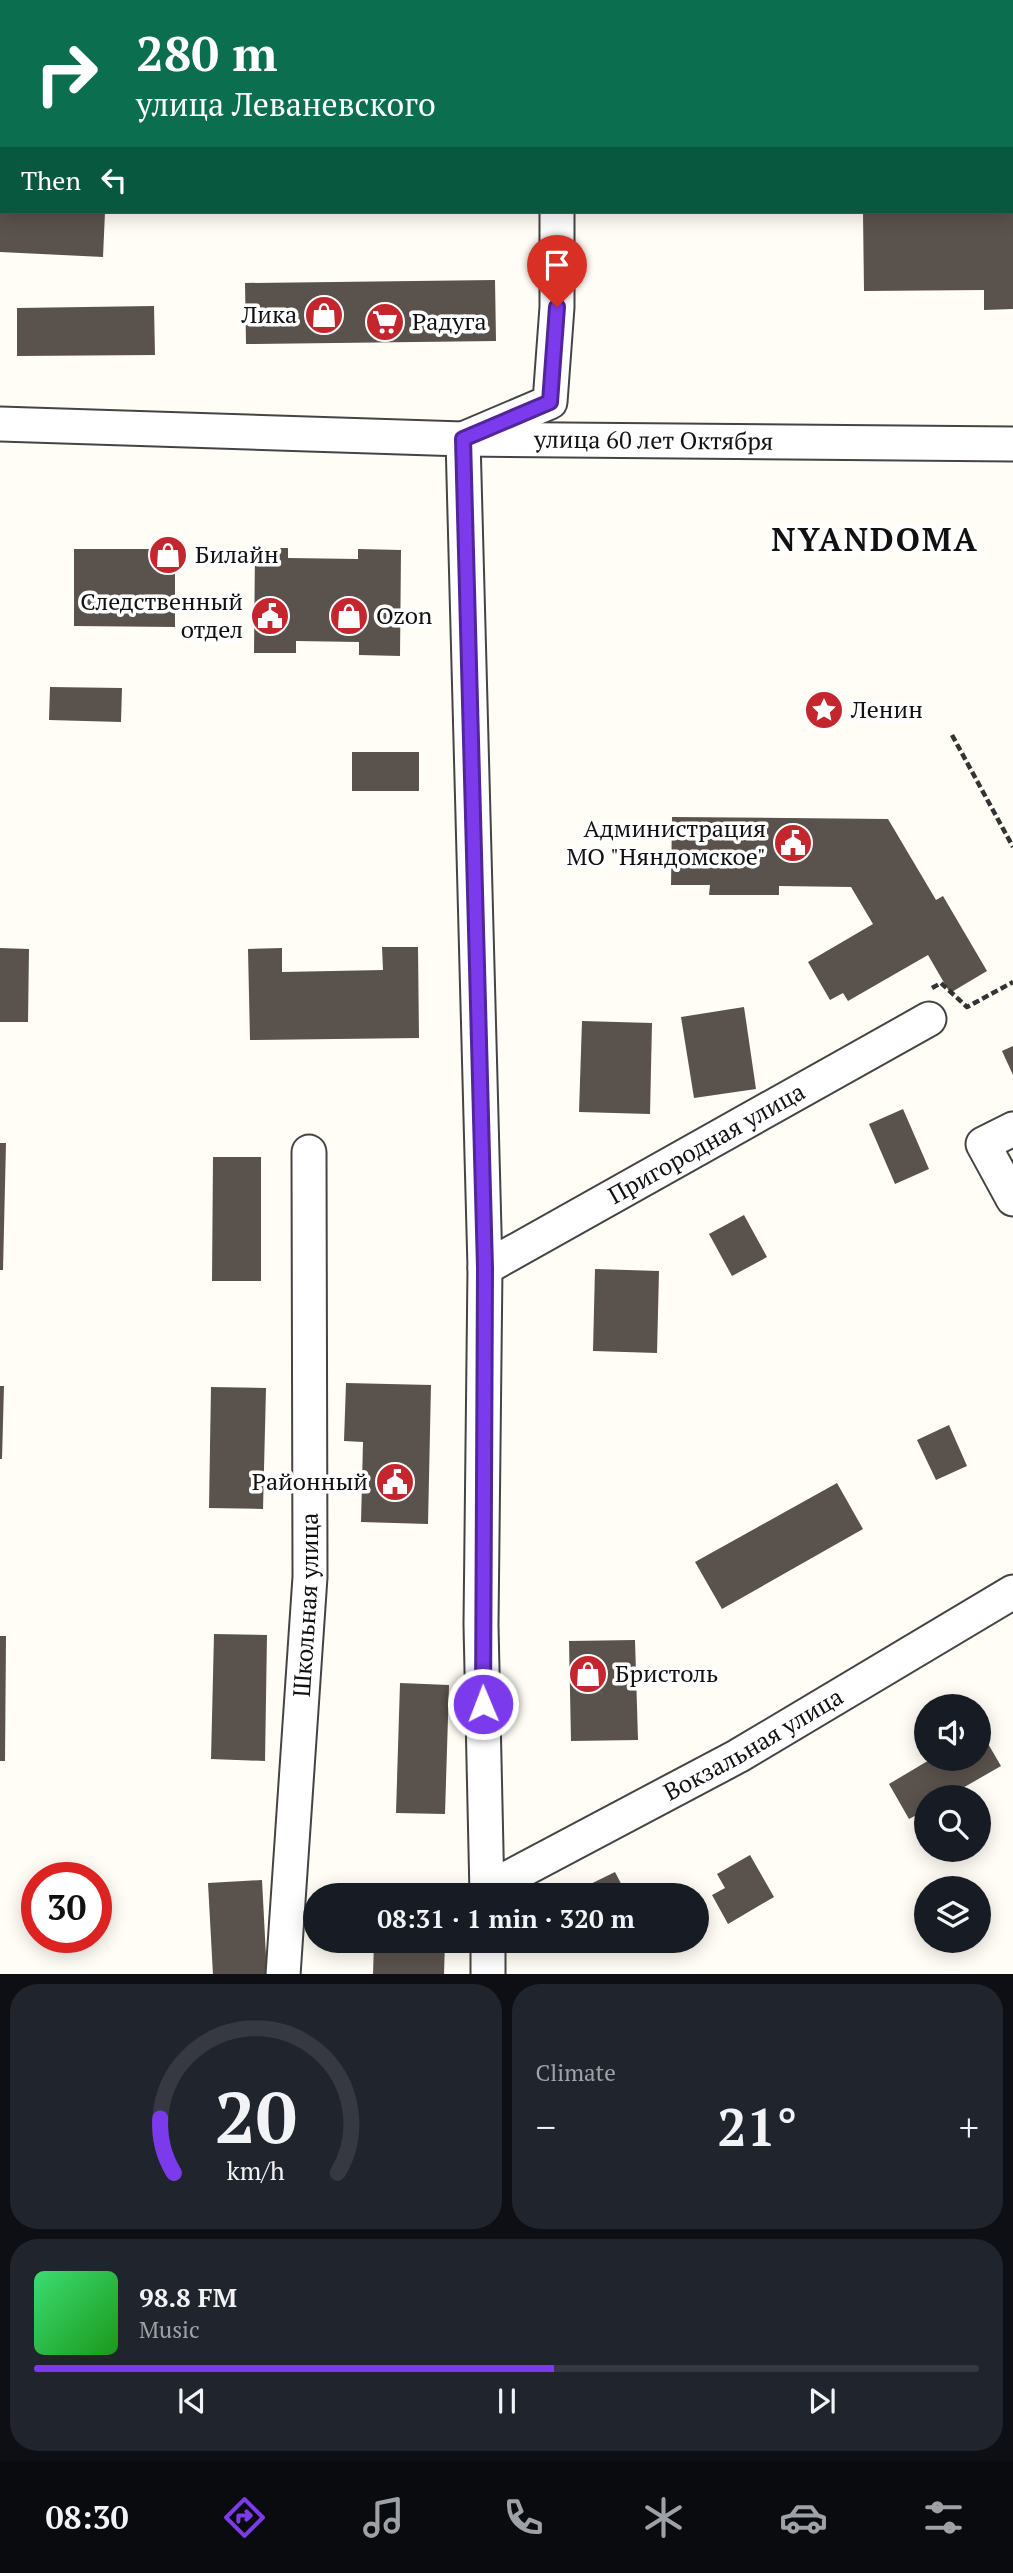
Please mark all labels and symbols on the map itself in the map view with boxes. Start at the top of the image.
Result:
pin [527,235,587,307]
shop icon: Лика [303,294,345,336]
place label: Лика [240,298,297,330]
supermarket icon: Радуга [364,301,406,343]
place label: Радуга [412,305,487,337]
street label: улица 60 лет Октября [533,423,774,457]
district label: NYANDOMA [771,518,979,560]
shop icon: Билайн [147,534,189,576]
place label: Билайн [195,538,279,570]
place label: Следственный отдел [80,585,243,645]
public building icon: Следственный отдел [249,595,291,637]
shop icon: Ozon [328,595,370,637]
place label: Ozon [376,599,432,631]
place icon: Ленин [803,689,845,731]
place label: Ленин [850,693,923,725]
place label: Администрация МО "Няндомское" [567,812,766,872]
public building icon: Администрация МО "Няндомское" [772,822,814,864]
street label: Пригородная улица [602,1075,810,1211]
public building icon: Районный [374,1461,416,1503]
place label: Районный [252,1465,368,1497]
street label: Школьная улица [285,1513,325,1698]
shop icon: Бристоль [567,1653,609,1695]
place label: Бристоль [615,1657,718,1689]
position arrow [446,1667,520,1741]
street label: Вокзальная улица [658,1680,848,1808]
speed limit sign: 30 [21,1862,112,1953]

